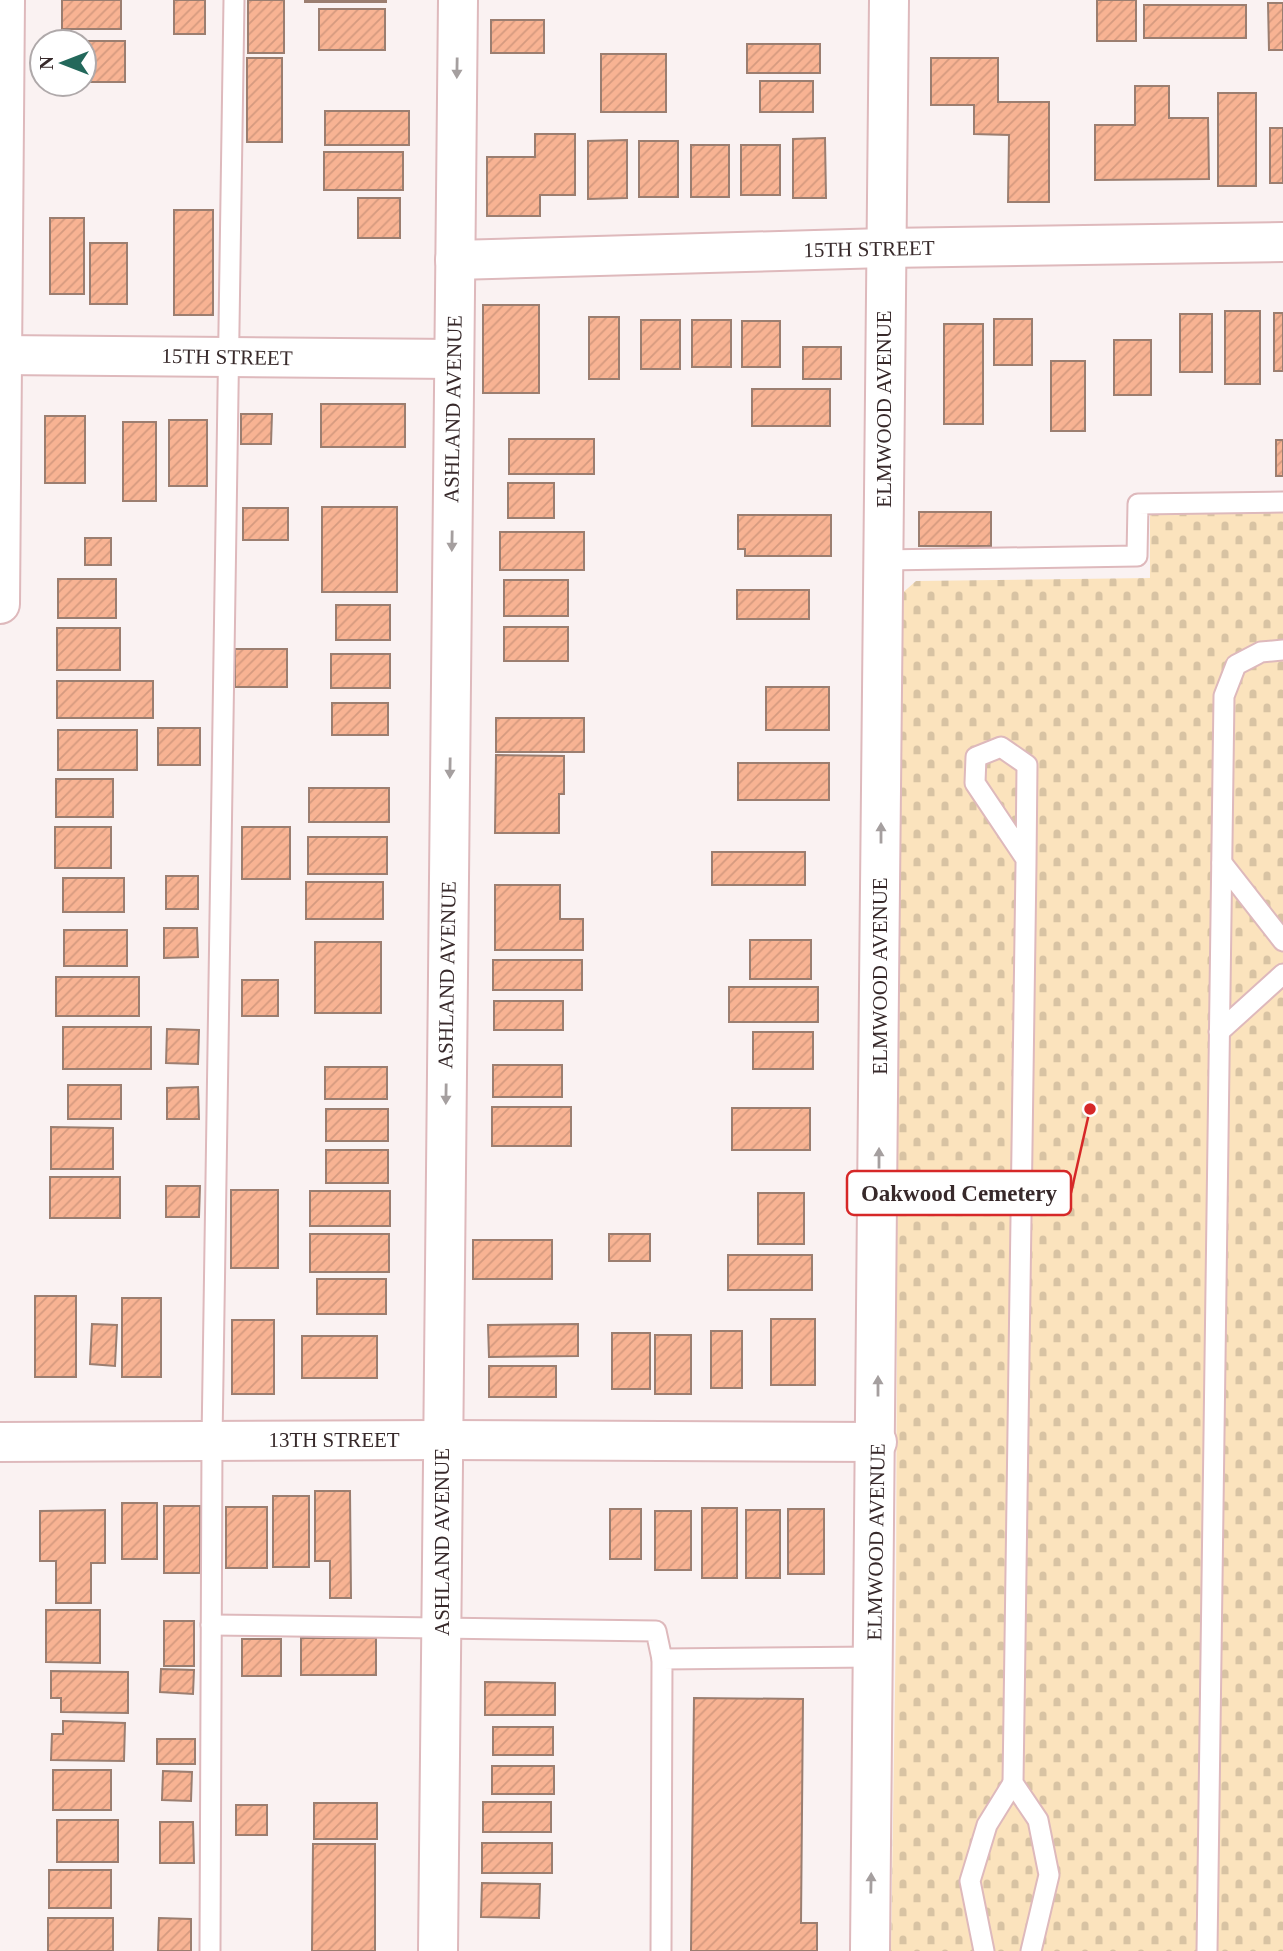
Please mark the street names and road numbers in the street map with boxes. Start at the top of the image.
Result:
street label: 15TH STREET [803,236,935,262]
street label: ELMWOOD AVENUE [872,310,896,508]
street label: ASHLAND AVENUE [439,315,467,503]
street label: 15TH STREET [161,344,293,370]
street label: ELMWOOD AVENUE [868,877,892,1075]
street label: ASHLAND AVENUE [433,881,461,1069]
street label: 13TH STREET [268,1428,400,1452]
street label: ELMWOOD AVENUE [862,1443,890,1641]
street label: ASHLAND AVENUE [430,1448,454,1636]

